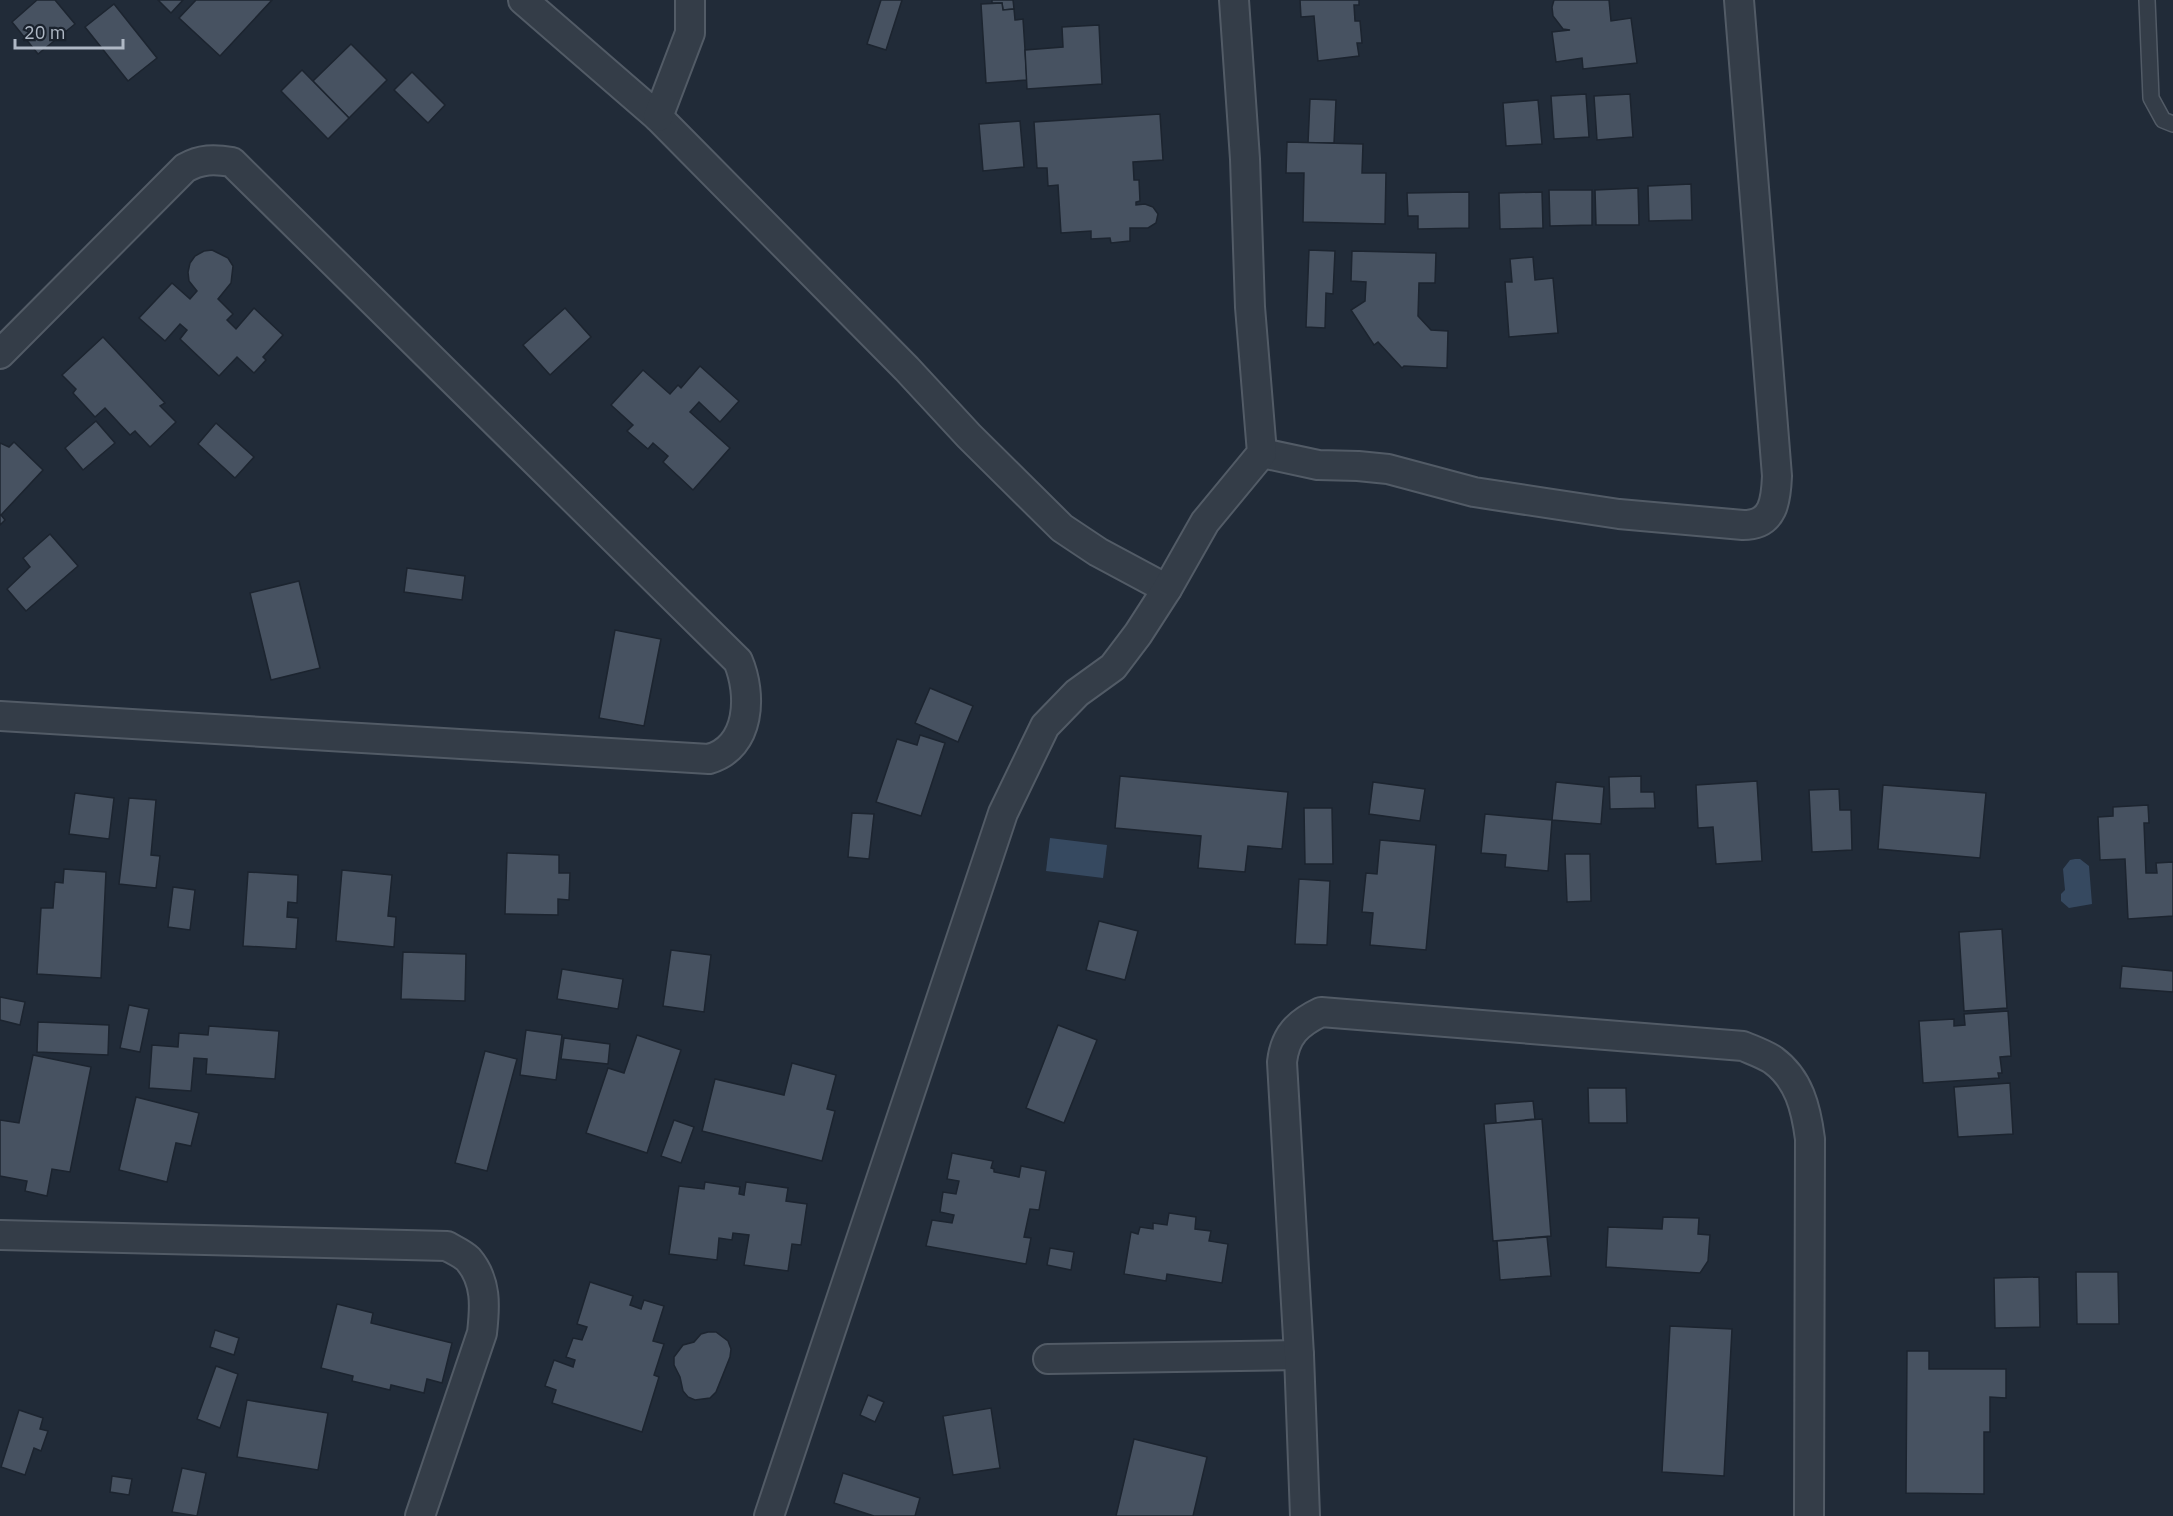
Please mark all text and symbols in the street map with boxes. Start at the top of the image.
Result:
scale bar [15,12,123,50]
text: 20 m [24,21,66,44]

